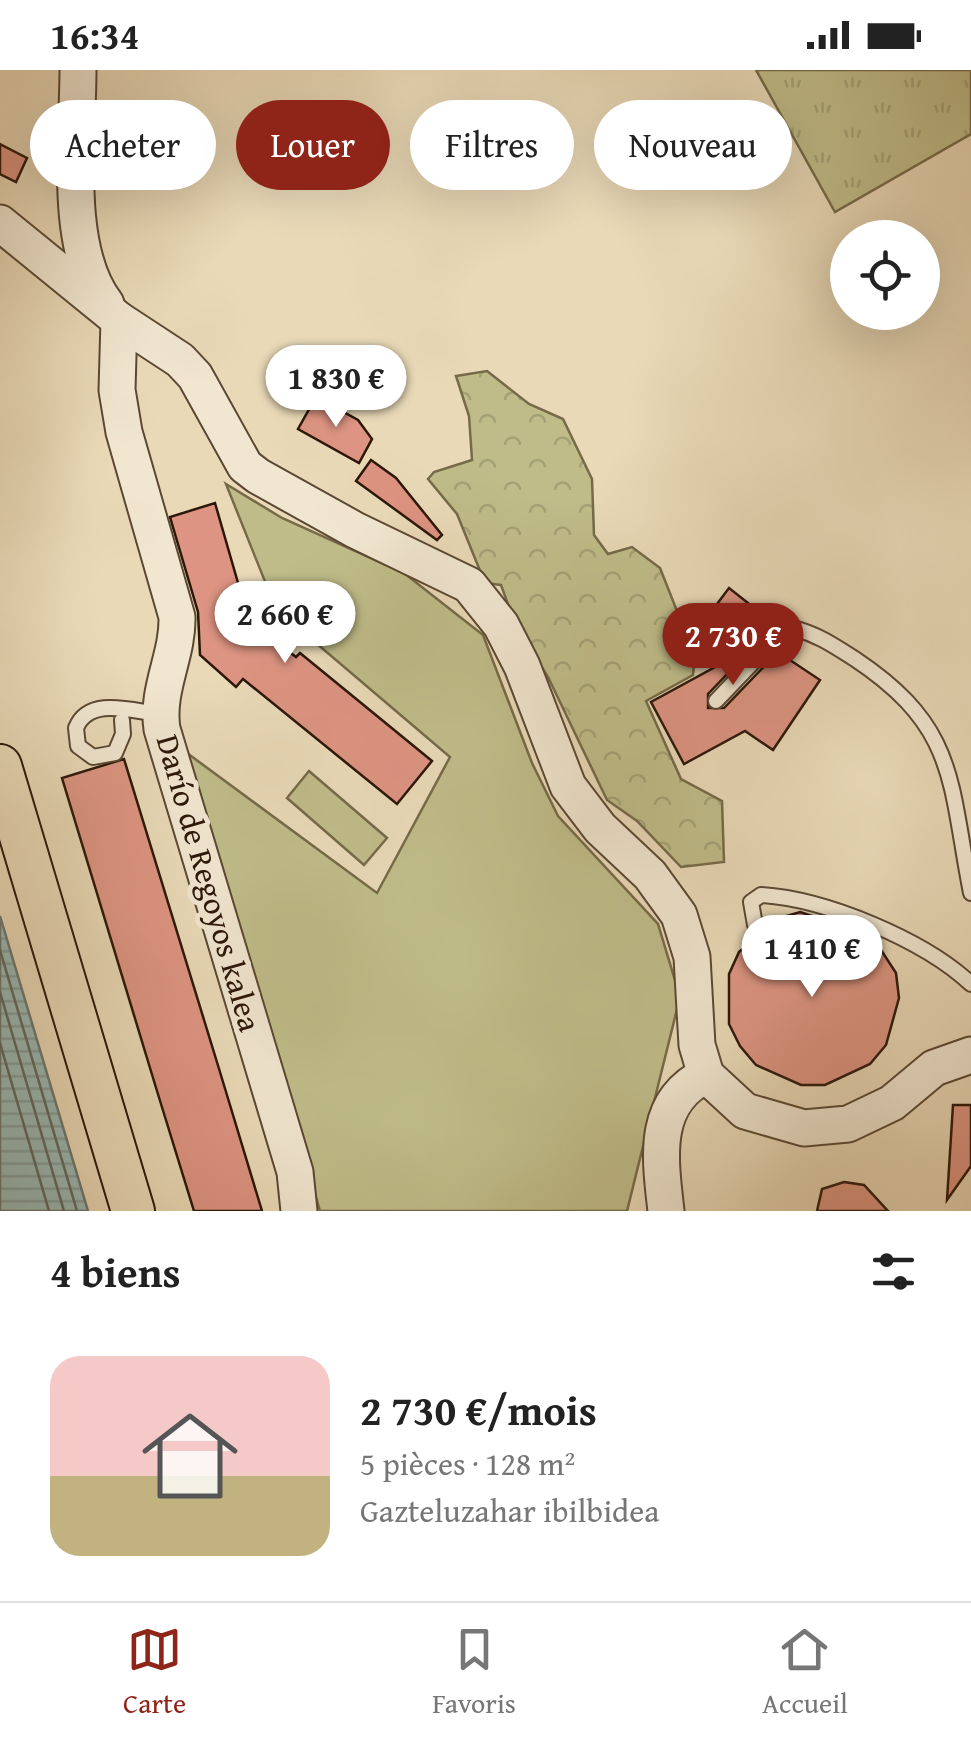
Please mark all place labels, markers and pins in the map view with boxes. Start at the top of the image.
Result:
pin: 1 830 € [244,345,428,430]
pin: 2 660 € [193,581,377,666]
pin: 2 730 € [641,603,825,688]
pin: 1 410 € [720,915,904,1000]

